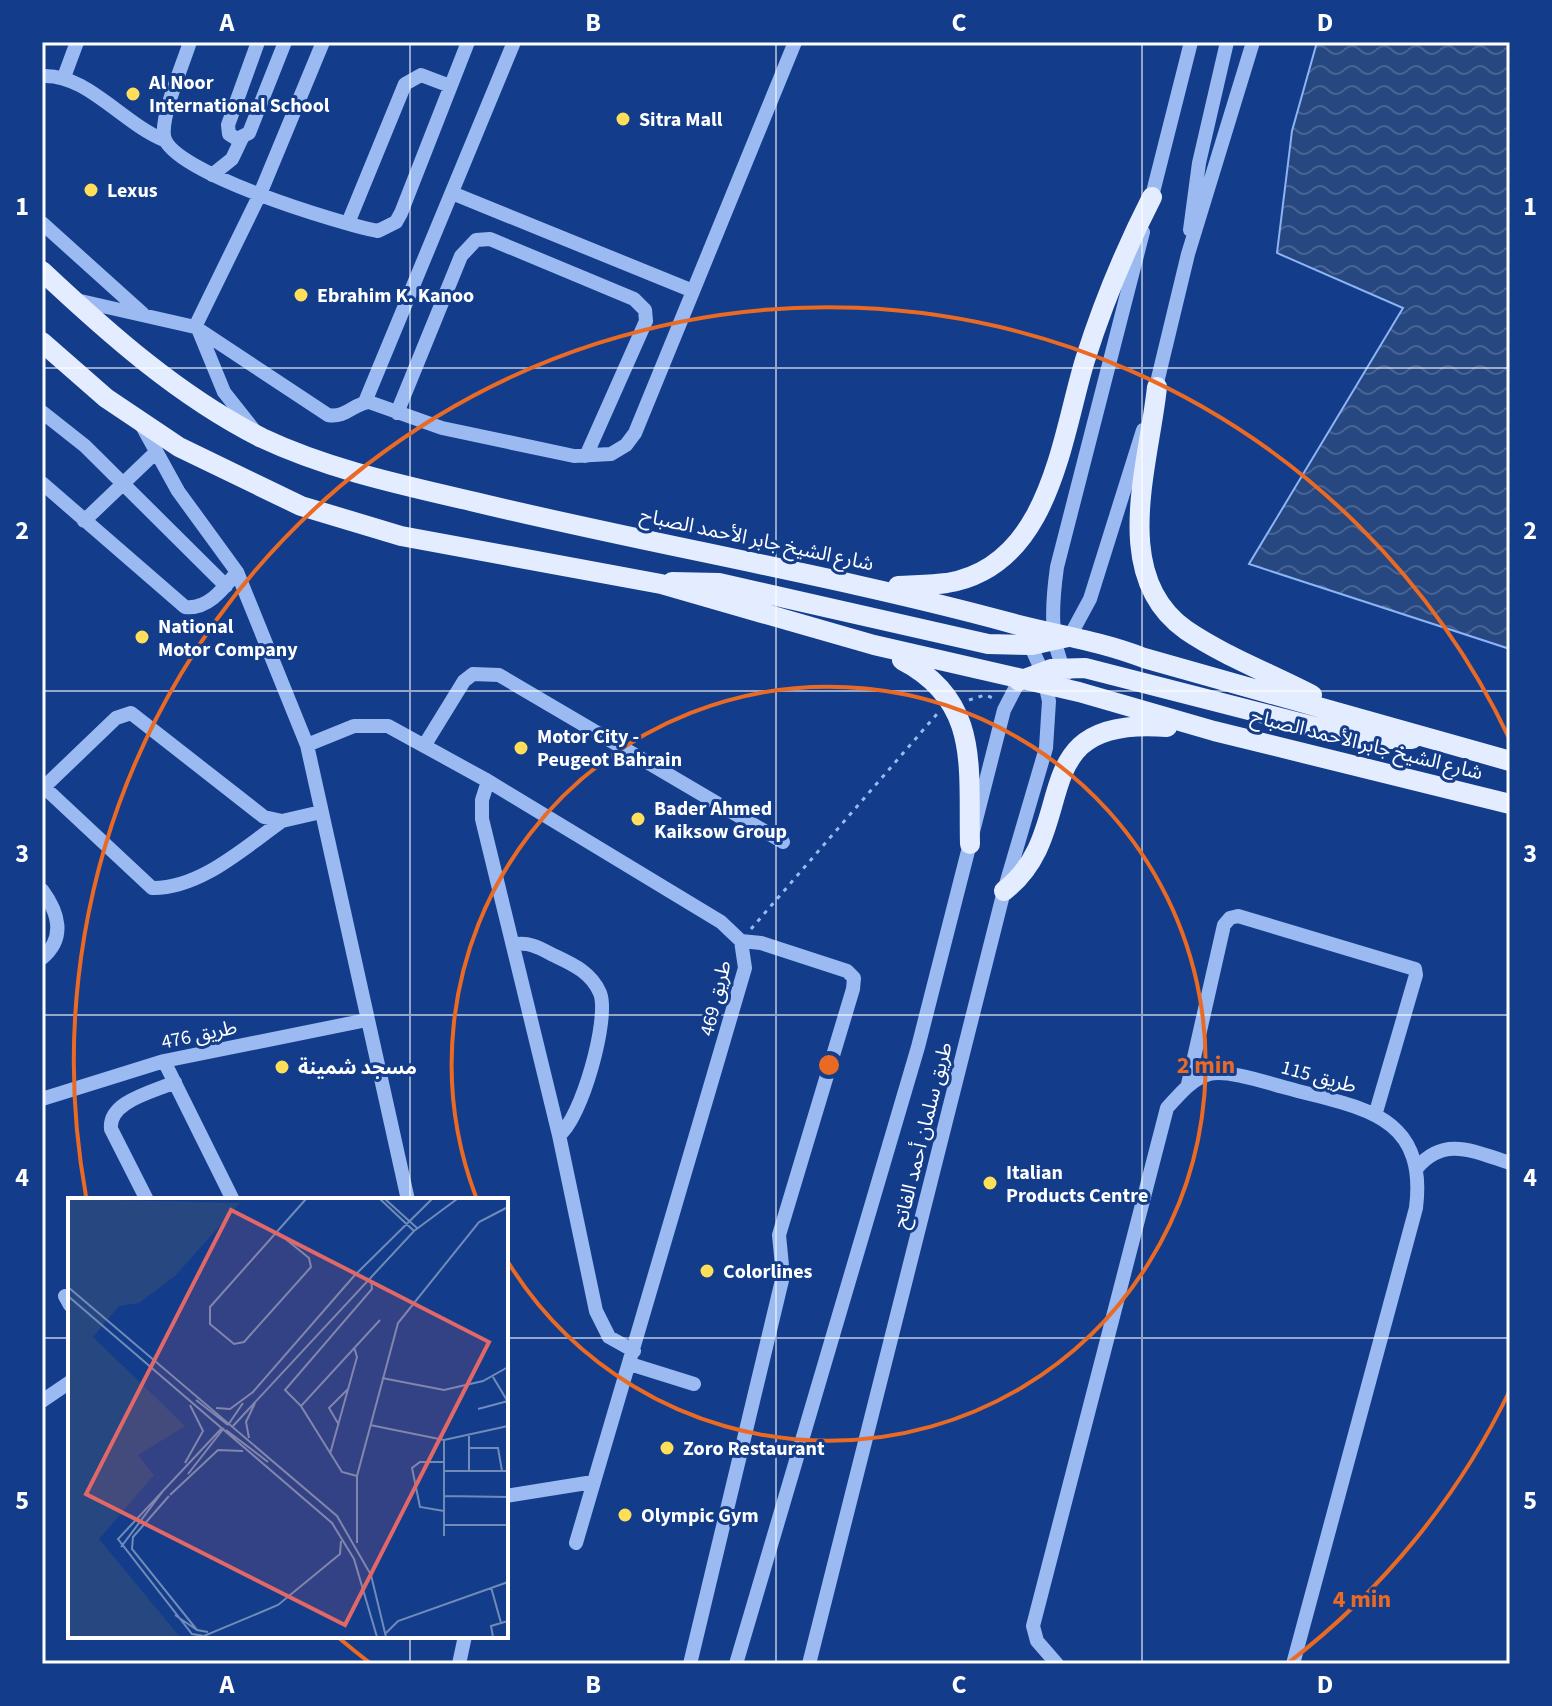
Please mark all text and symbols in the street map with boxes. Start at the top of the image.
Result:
text: A [219,4,236,41]
text: B [585,4,601,41]
text: C [951,4,967,41]
text: D [1317,4,1333,41]
place label: Al Noor International School [148,69,330,120]
marker: Al Noor International School [124,85,142,103]
place label: Sitra Mall [639,106,723,134]
marker: Sitra Mall [614,110,632,128]
place label: Lexus [107,177,158,205]
marker: Lexus [82,181,100,199]
text: 1 [15,188,29,225]
text: 1 [1523,188,1537,225]
place label: Ebrahim K. Kanoo [317,282,474,310]
marker: Ebrahim K. Kanoo [292,286,310,304]
street label: شارع الشيخ جابر الأحمد الصباح [637,502,876,578]
text: 2 [15,512,29,549]
text: 2 [1523,512,1537,549]
place label: National Motor Company [158,613,298,664]
marker: National Motor Company [133,628,151,646]
street label: شارع الشيخ جابر الأحمد الصباح [1248,703,1486,787]
place label: Motor City - Peugeot Bahrain [537,723,682,774]
marker: Motor City - Peugeot Bahrain [512,739,530,757]
place label: Bader Ahmed Kaiksow Group [654,795,787,846]
marker: Bader Ahmed Kaiksow Group [629,810,647,828]
text: 3 [15,835,29,872]
text: 3 [1523,835,1537,872]
street label: طريق 469 [693,958,739,1039]
street label: طريق 476 [159,1013,240,1057]
street label: طريق سلمان أحمد الفاتح [886,1039,960,1231]
text: 2 min [1177,1048,1235,1083]
centre of rings [815,1051,843,1079]
place label: مسجد شمينة [298,1054,417,1082]
street label: طريق 115 [1278,1054,1359,1100]
marker: مسجد شمينة [273,1058,291,1076]
text: 4 [15,1159,29,1196]
place label: Italian Products Centre [1006,1159,1148,1210]
text: 4 [1523,1159,1537,1196]
marker: Italian Products Centre [981,1174,999,1192]
inset map [68,1198,508,1638]
place label: Colorlines [723,1258,813,1286]
marker: Colorlines [698,1262,716,1280]
place label: Zoro Restaurant [683,1435,825,1463]
marker: Zoro Restaurant [658,1439,676,1457]
text: 5 [15,1482,29,1519]
text: 5 [1523,1482,1537,1519]
place label: Olympic Gym [641,1502,759,1530]
marker: Olympic Gym [616,1506,634,1524]
text: 4 min [1333,1582,1391,1617]
text: A [219,1666,236,1703]
text: B [585,1666,601,1703]
text: C [951,1666,967,1703]
text: D [1317,1666,1333,1703]

